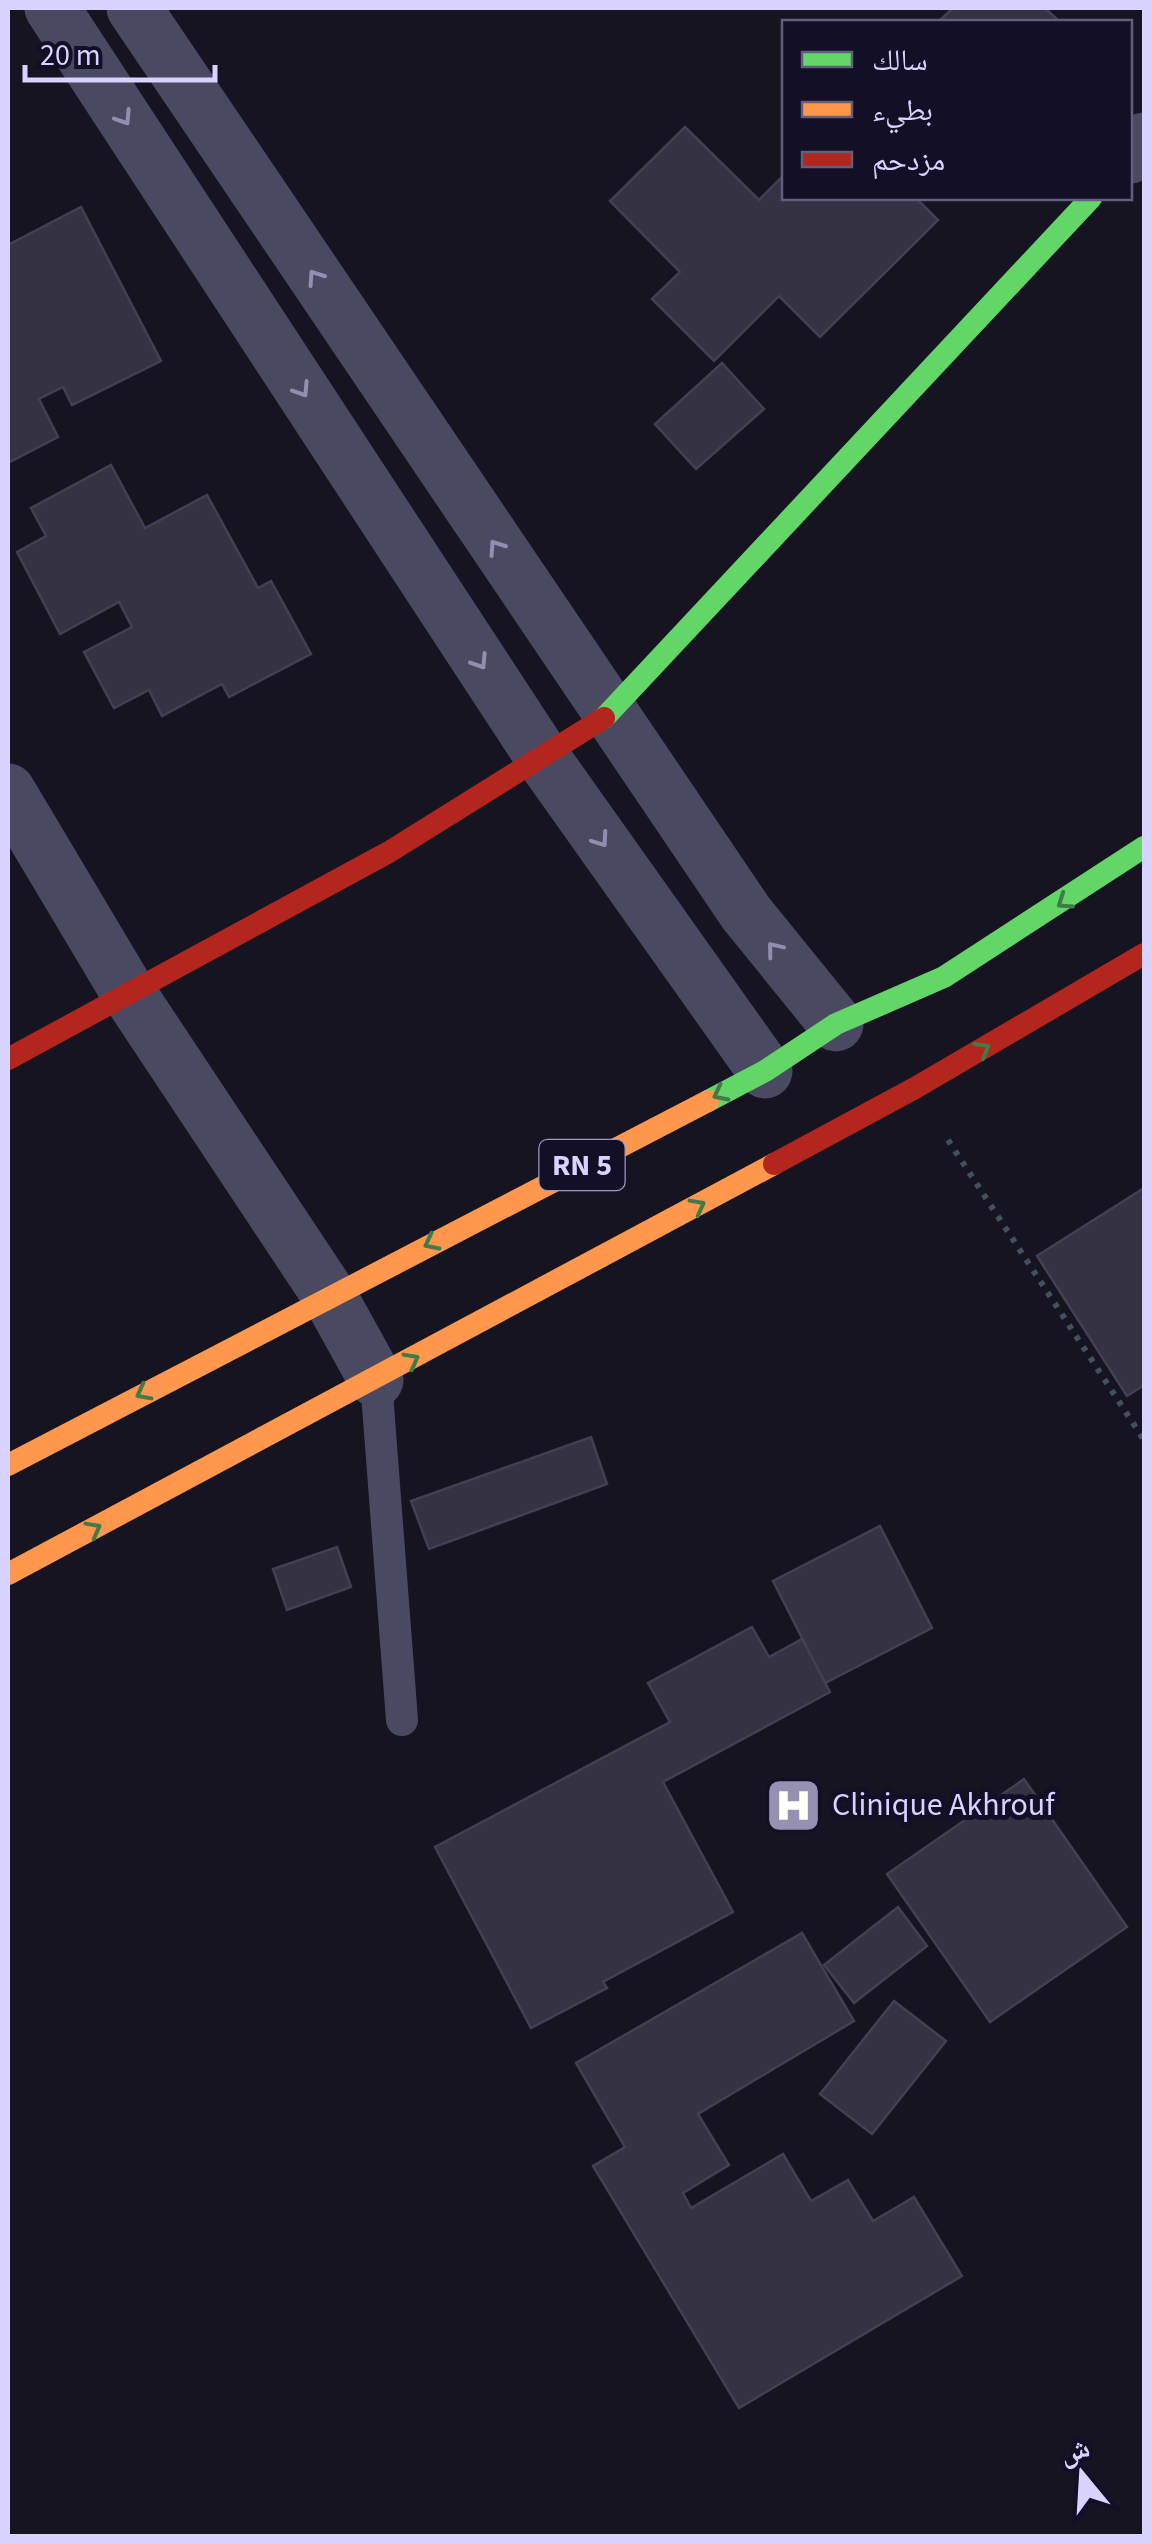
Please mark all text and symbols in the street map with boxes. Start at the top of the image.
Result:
scale bar [25,20,215,82]
legend [782,20,1132,200]
text: 20 m [40,34,101,77]
text: سالك [872,39,928,82]
text: بطيء [872,89,933,134]
one-way arrow [112,108,131,126]
text: مزدحم [872,139,945,182]
one-way arrow [309,269,327,288]
one-way arrow [290,380,309,398]
one-way arrow [490,539,508,558]
one-way arrow [468,651,487,669]
one-way arrow [589,829,608,848]
one-way arrow [1057,890,1076,908]
one-way arrow [768,942,786,960]
one-way arrow [972,1042,990,1062]
one-way arrow [712,1082,730,1101]
road number: RN 5 [540,1140,624,1190]
one-way arrow [687,1198,705,1218]
one-way arrow [423,1231,441,1250]
one-way arrow [401,1353,419,1373]
one-way arrow [135,1381,153,1401]
one-way arrow [83,1521,101,1541]
hospital icon: Clinique Akhrouf [763,1775,823,1835]
place label: Clinique Akhrouf [832,1782,1056,1828]
north arrow [1032,2424,1132,2524]
text: ش [1054,2428,1095,2475]

